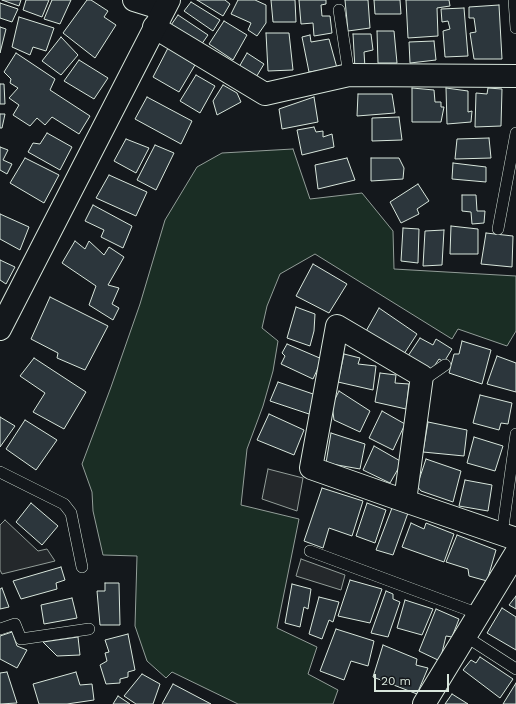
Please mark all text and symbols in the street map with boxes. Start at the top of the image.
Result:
scale bar [376,666,451,692]
text: 20 m [381,674,411,688]

